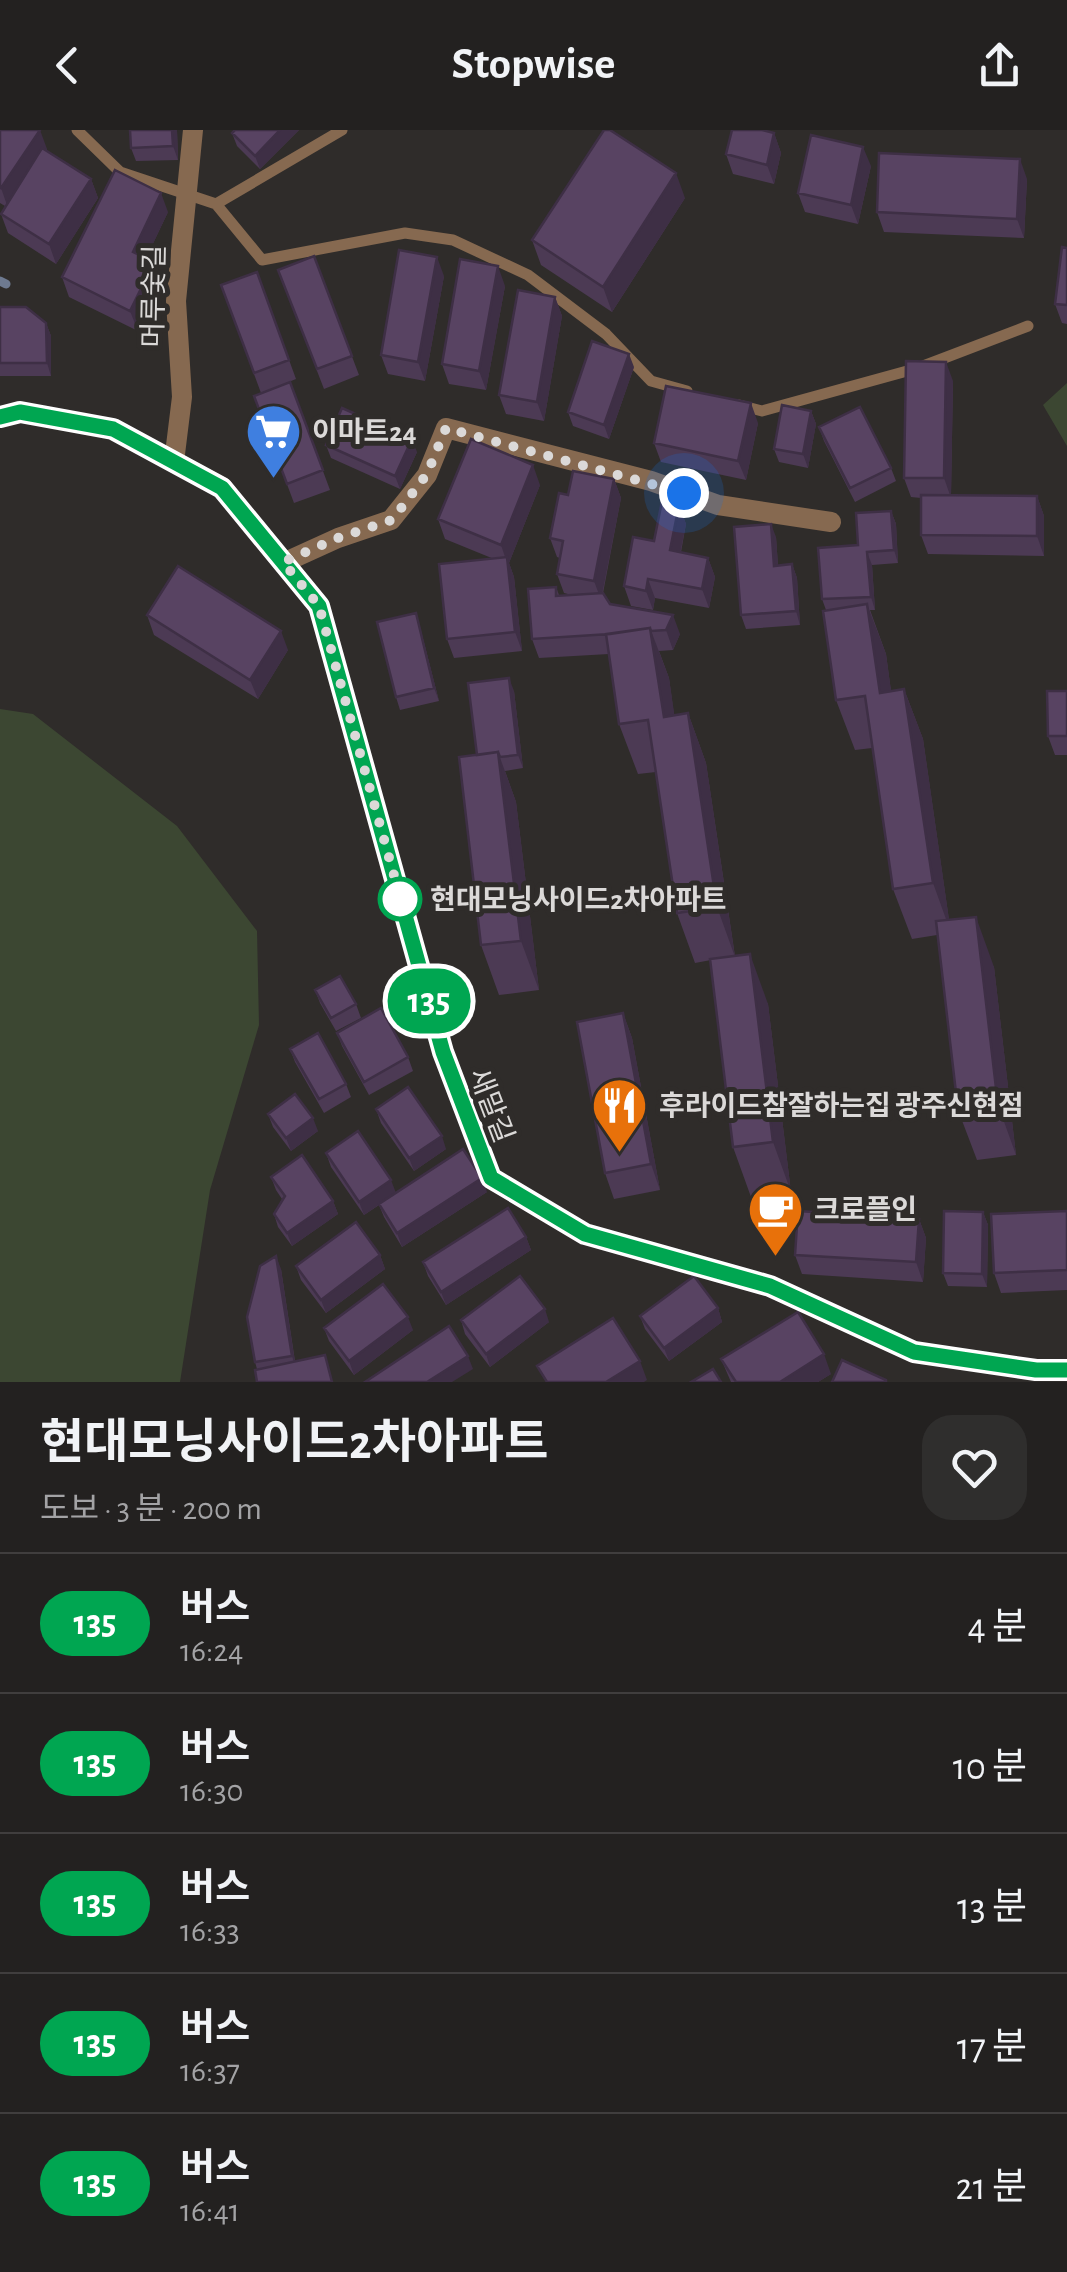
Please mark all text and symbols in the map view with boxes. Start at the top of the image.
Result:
icon: back [40,38,95,93]
icon: share [972,38,1027,93]
text: Stopwise [452,42,615,87]
street label: 머루숯길 [138,244,170,348]
supermarket icon: 이마트24 [243,401,303,480]
place label: 이마트24 [312,417,417,447]
your location [659,468,709,518]
marker: 현대모닝사이드2차아파트 [379,878,421,920]
place label: 현대모닝사이드2차아파트 [430,885,727,915]
line badge: 135 [372,968,486,1034]
text: 135 [408,984,450,1019]
street label: 새말길 [463,1064,519,1147]
restaurant icon: 후라이드참잘하는집 광주신현점 [590,1075,650,1154]
place label: 후라이드참잘하는집 광주신현점 [659,1091,1024,1121]
cafe icon: 크로플인 [745,1179,805,1258]
place label: 크로플인 [814,1195,917,1225]
button: heart [922,1415,1027,1520]
text: 현대모닝사이드2차아파트 [40,1420,548,1468]
text: 도보 · 3 분 · 200 m [40,1493,262,1525]
text: 버스 [180,1590,250,1628]
text: 135 [74,1606,116,1641]
text: 4 분 [967,1609,1027,1647]
text: 16:24 [180,1635,243,1667]
text: 버스 [180,1730,250,1768]
text: 135 [74,1746,116,1781]
text: 10 분 [953,1749,1027,1787]
text: 16:30 [180,1775,243,1807]
text: 버스 [180,1870,250,1908]
text: 135 [74,1886,116,1921]
text: 13 분 [957,1889,1027,1927]
text: 16:33 [180,1915,240,1947]
text: 버스 [180,2010,250,2048]
text: 135 [74,2026,116,2061]
text: 17 분 [957,2029,1027,2067]
text: 16:37 [180,2055,240,2087]
text: 버스 [180,2150,250,2188]
text: 135 [74,2166,116,2201]
text: 21 분 [955,2169,1027,2207]
text: 16:41 [180,2195,240,2227]

